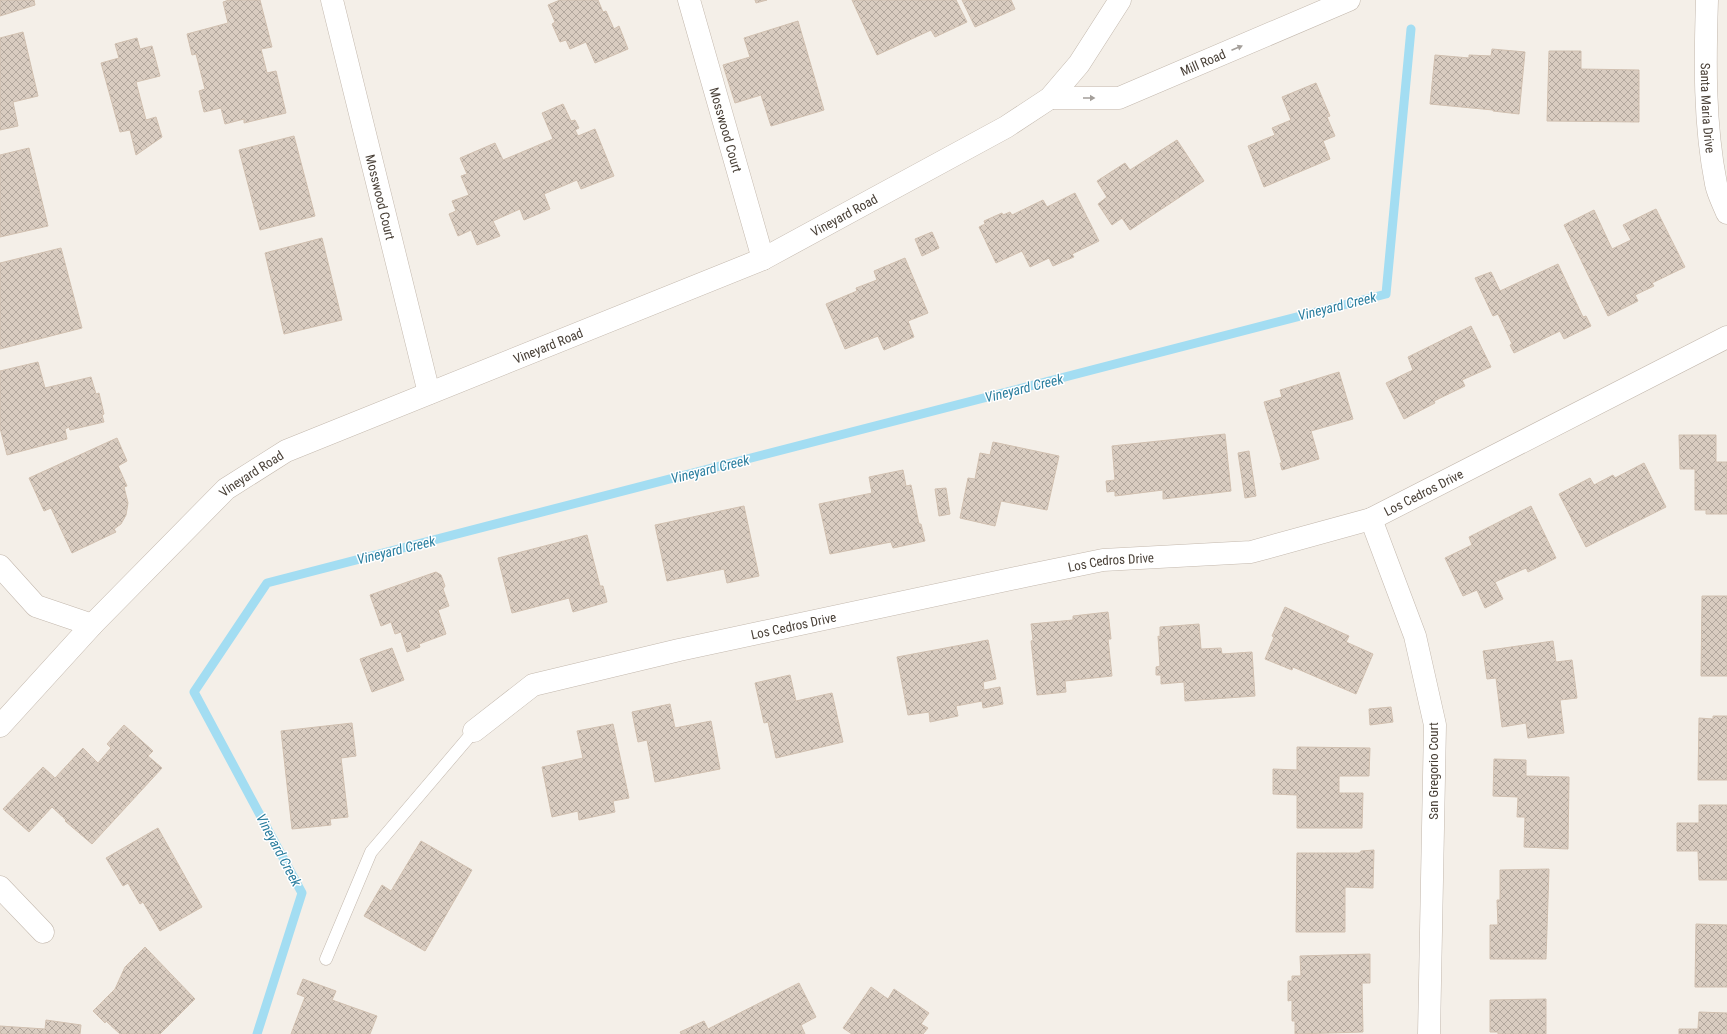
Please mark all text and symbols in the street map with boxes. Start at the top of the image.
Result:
one-way arrow [1231,44,1243,51]
street label: Mill Road [1178,46,1228,79]
street label: Santa Maria Drive [1698,63,1718,154]
street label: Mosswood Court [707,86,745,174]
one-way arrow [1083,95,1096,101]
street label: Mosswood Court [363,153,398,242]
street label: Vineyard Road [808,191,880,239]
water label: Vineyard Creek [1296,288,1379,323]
street label: Vineyard Road [511,325,585,366]
water label: Vineyard Creek [983,370,1066,405]
street label: Vineyard Road [216,447,286,499]
water label: Vineyard Creek [669,451,752,486]
street label: Los Cedros Drive [1381,466,1466,519]
water label: Vineyard Creek [355,532,438,567]
street label: Los Cedros Drive [1066,550,1154,575]
street label: Los Cedros Drive [749,609,837,642]
street label: San Gregorio Court [1426,722,1441,820]
water label: Vineyard Creek [253,811,305,890]

